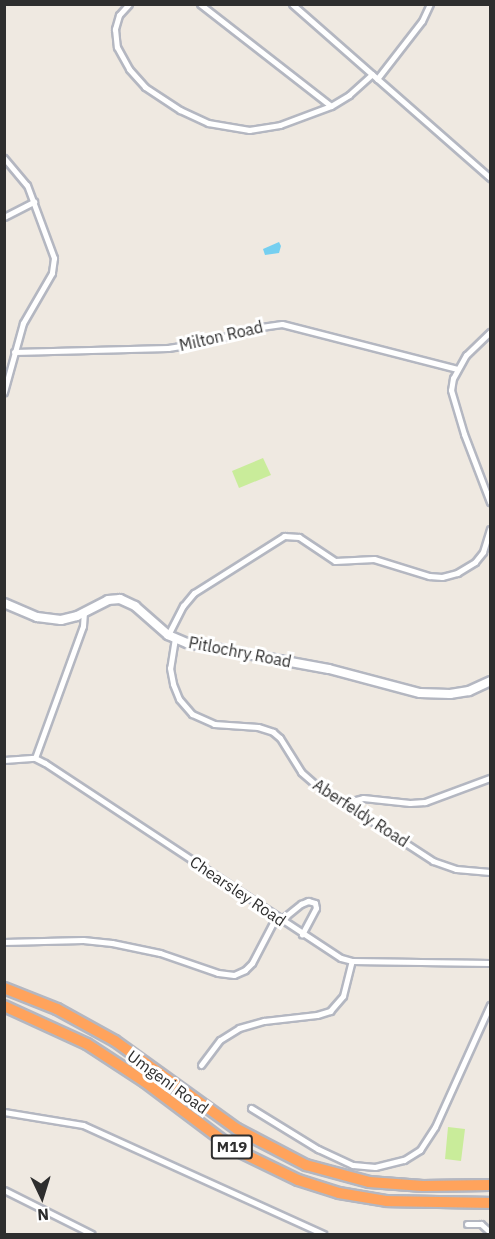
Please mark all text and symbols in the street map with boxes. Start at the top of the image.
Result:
street label: Milton Road [177,317,265,355]
street label: Pitlochry Road [187,633,293,671]
street label: Aberfeldy Road [310,775,412,851]
street label: Chearsley Road [186,852,290,930]
street label: Umgeni Road [124,1046,212,1118]
road number: M19 [210,1135,254,1159]
north arrow [12,1167,72,1227]
text: N [37,1205,50,1225]

